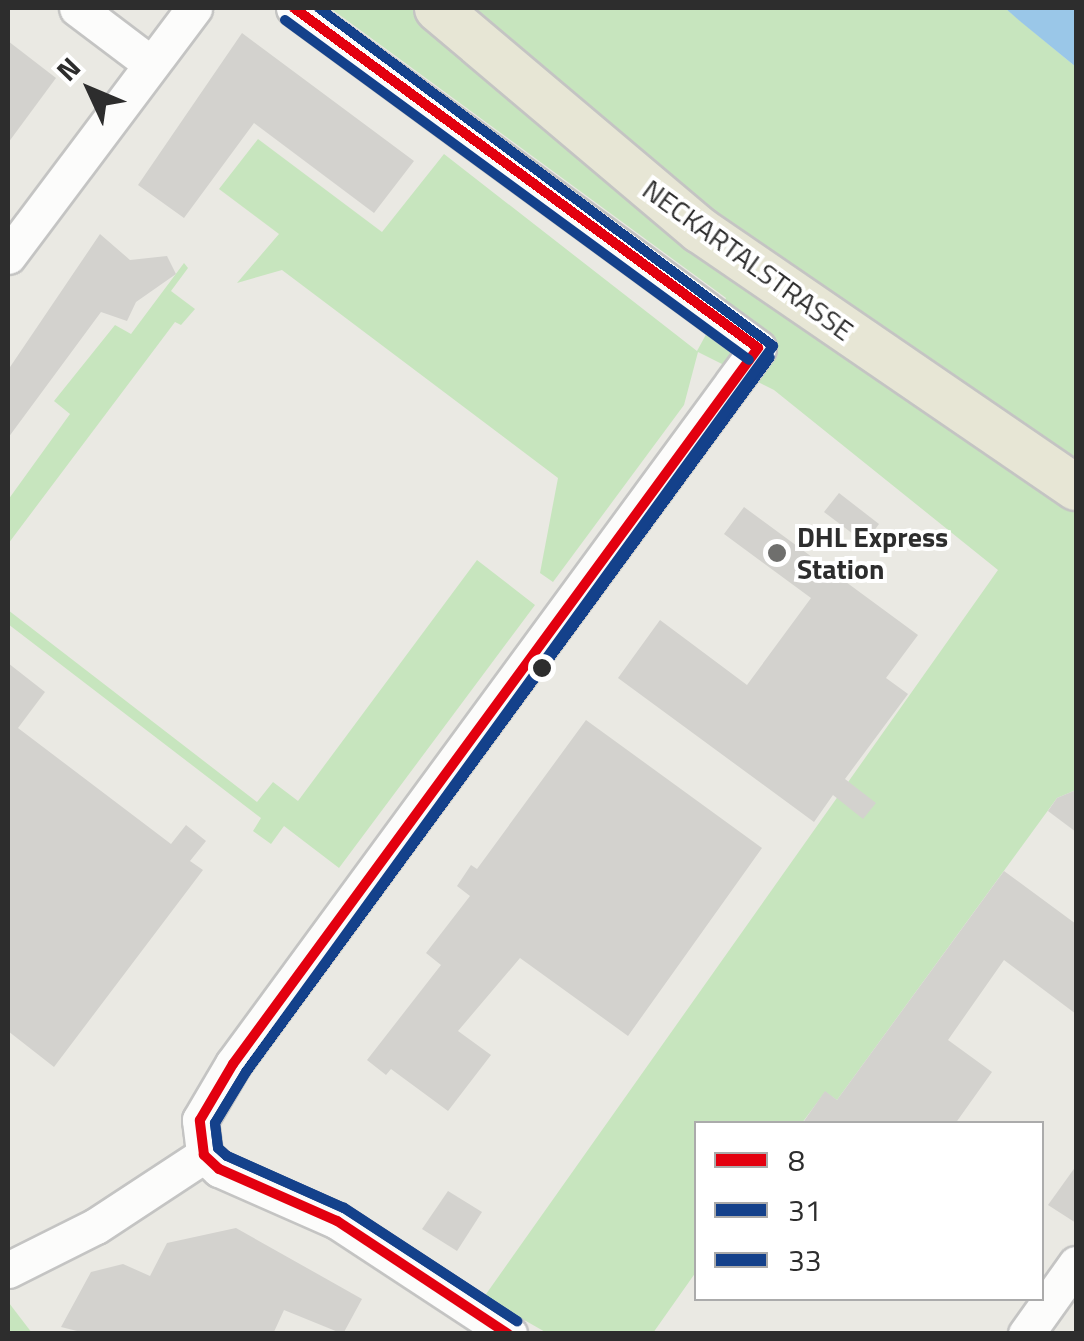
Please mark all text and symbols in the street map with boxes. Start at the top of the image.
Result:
north arrow [40,40,140,140]
text: N [46,47,90,91]
street label: NECKARTALSTRASSE [636,172,860,348]
place label: DHL Express Station [797,520,948,586]
marker: DHL Express Station [766,542,788,564]
unlabelled marker [532,658,552,678]
legend [694,1121,1044,1301]
text: 8 [788,1137,805,1183]
text: 31 [788,1187,822,1233]
text: 33 [788,1237,822,1283]

